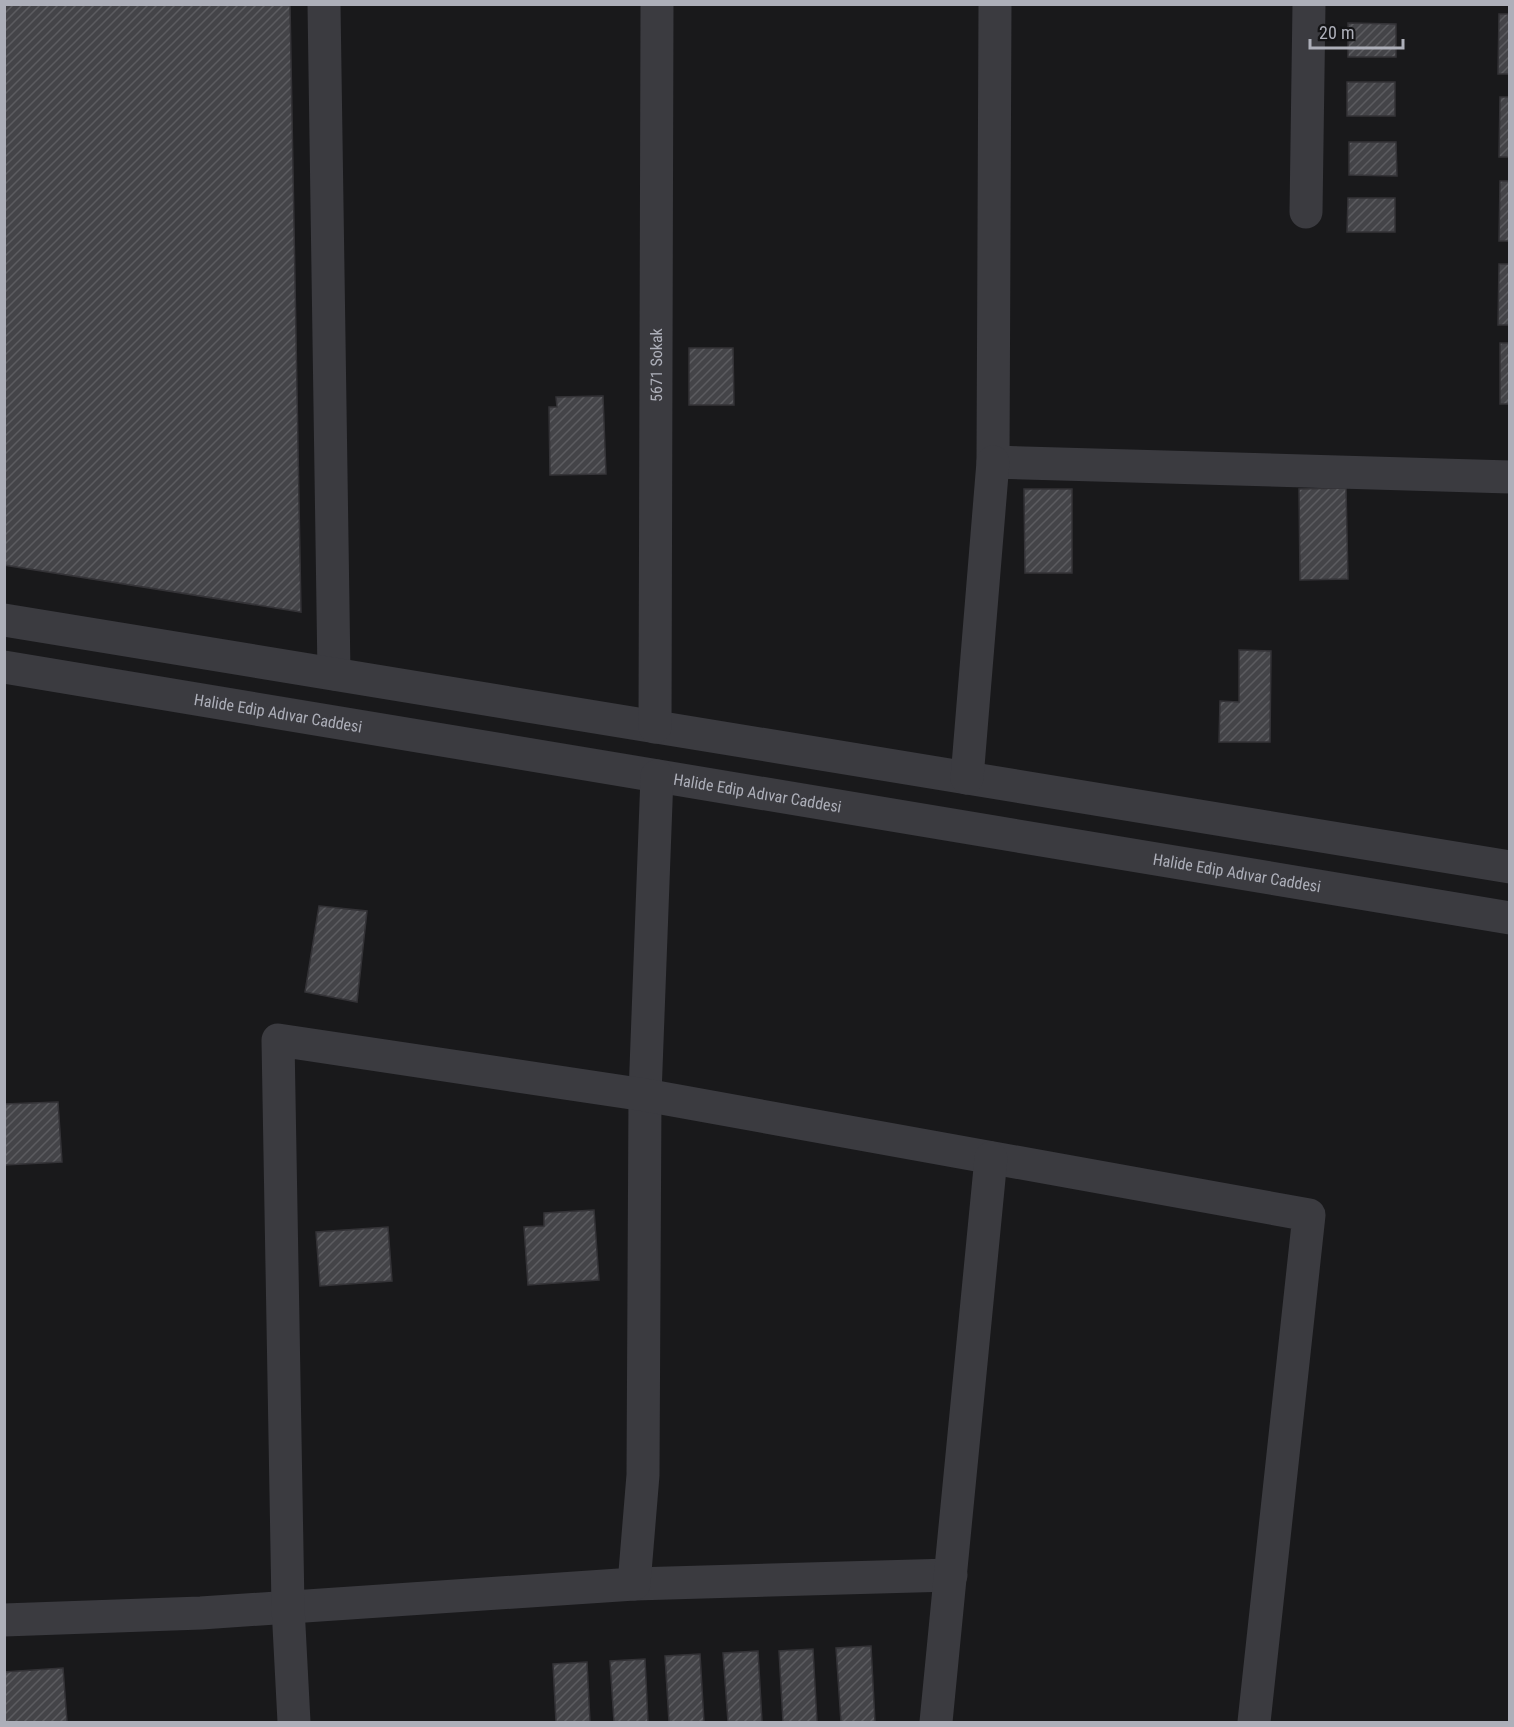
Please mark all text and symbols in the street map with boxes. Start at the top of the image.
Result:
scale bar [1310,12,1403,50]
text: 20 m [1319,22,1354,43]
street label: 5671 Sokak [647,327,666,402]
street label: Halide Edip Adıvar Caddesi [193,690,364,737]
street label: Halide Edip Adıvar Caddesi [672,770,843,816]
street label: Halide Edip Adıvar Caddesi [1151,850,1322,896]

